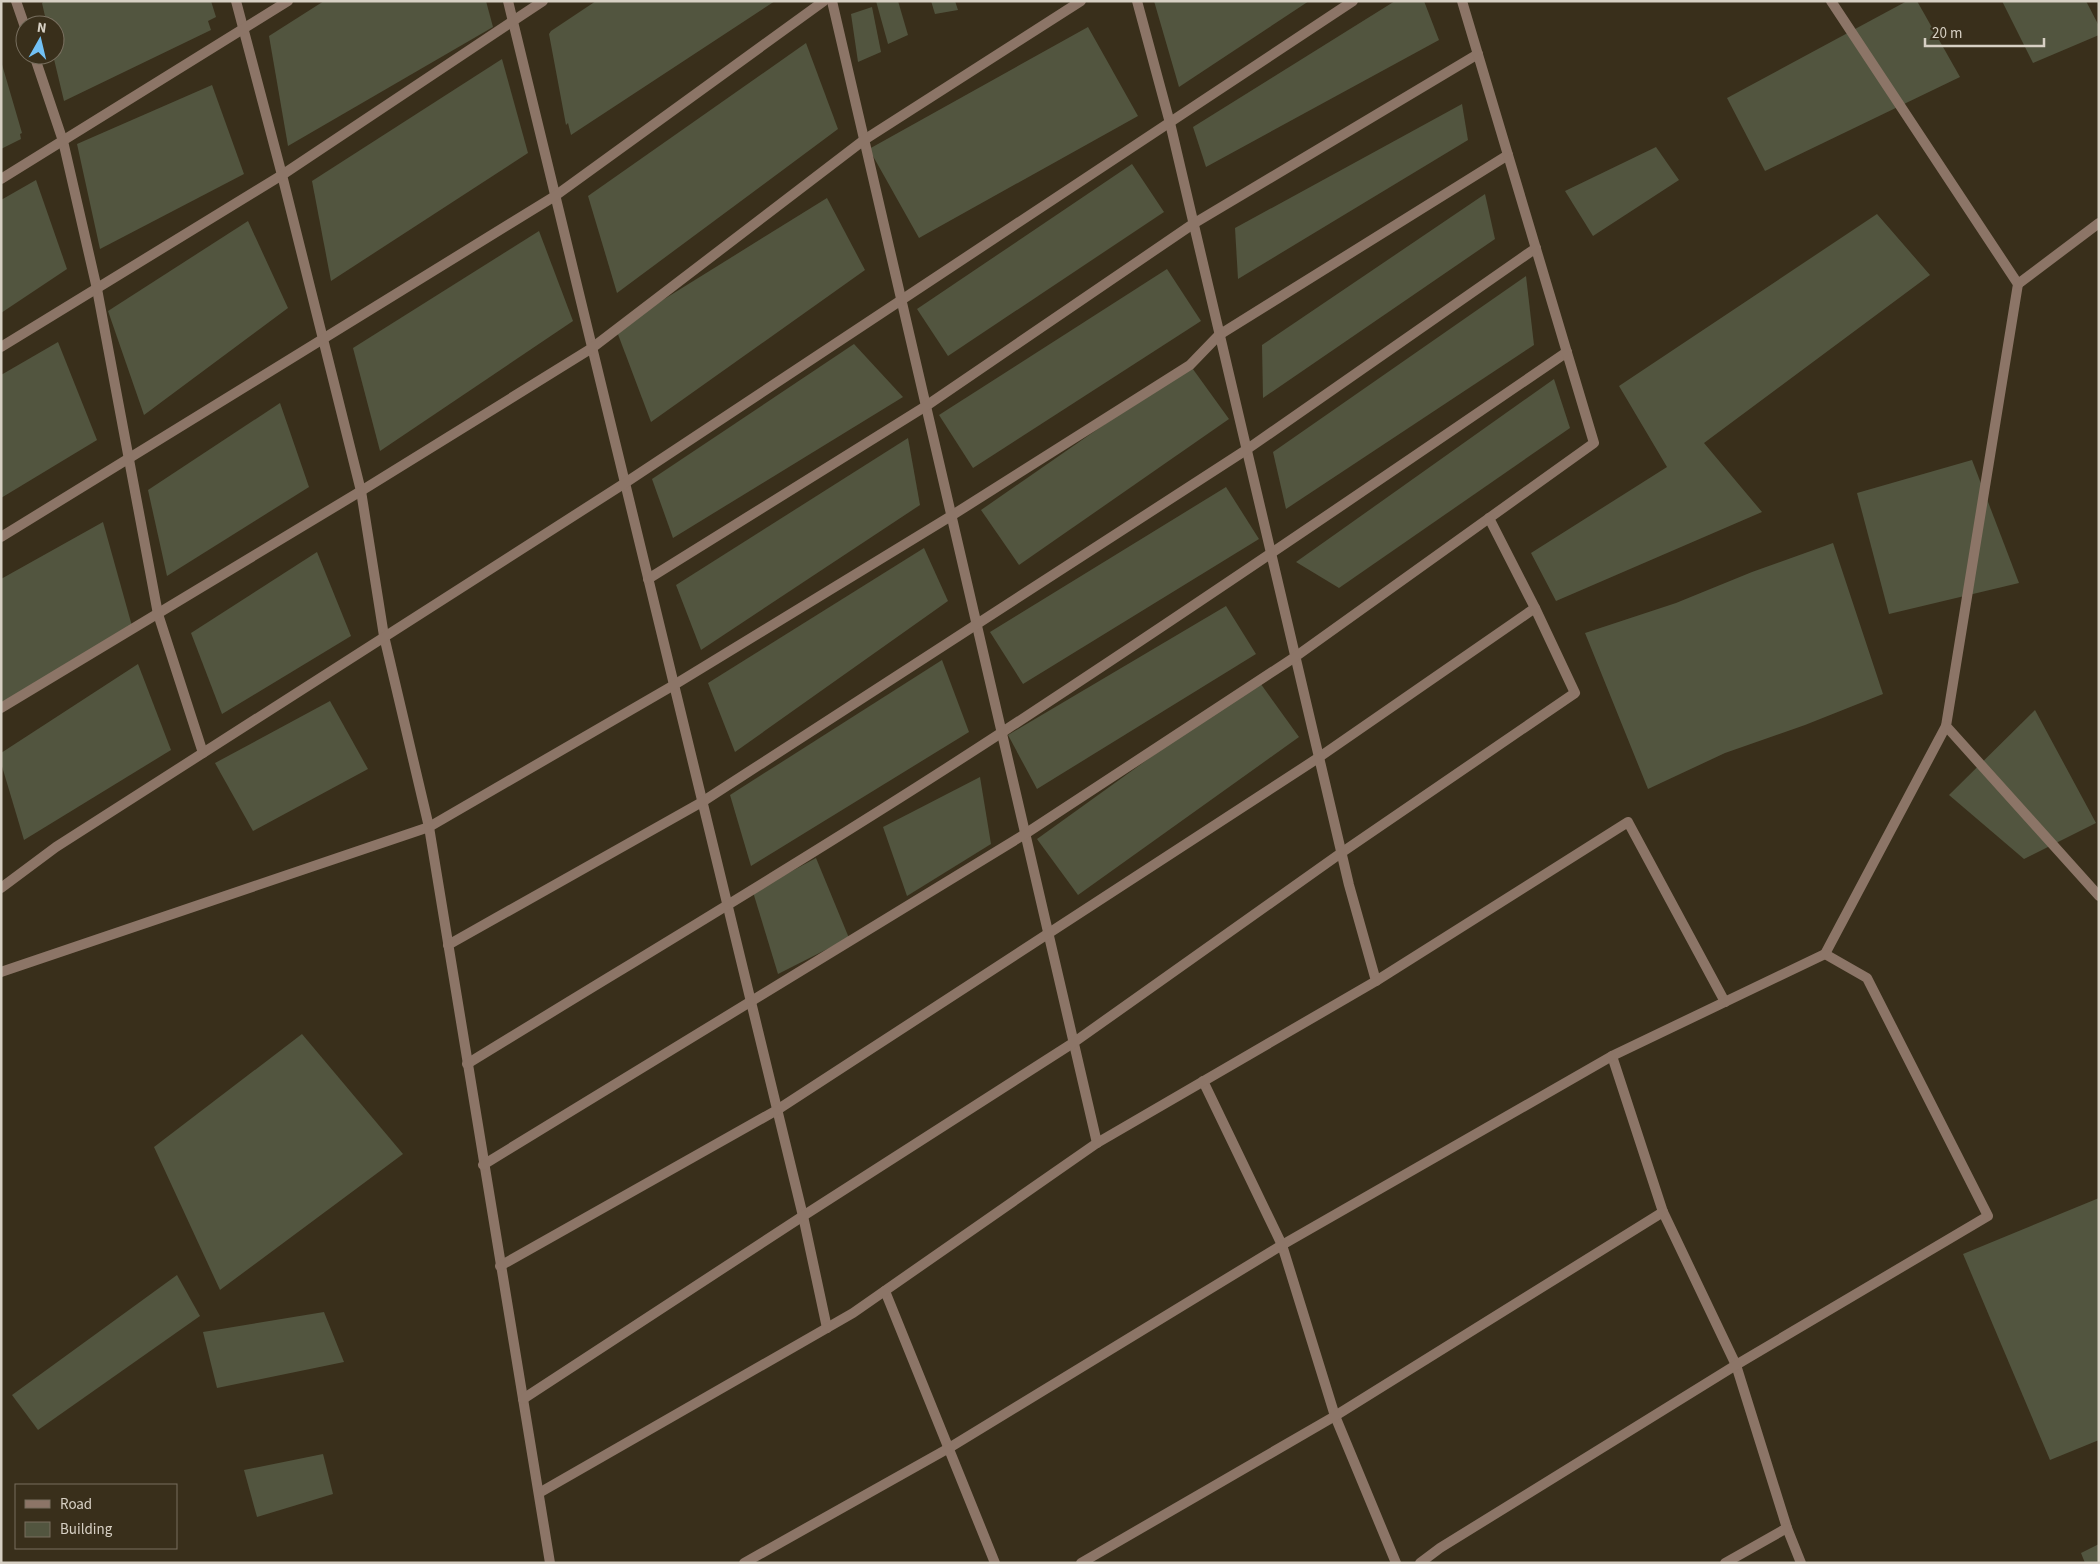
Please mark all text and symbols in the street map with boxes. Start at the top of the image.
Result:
north arrow [15,15,65,65]
scale bar [1925,15,2044,47]
text: N [36,18,48,39]
text: 20 m [1932,23,1962,44]
legend [15,1484,178,1549]
text: Road [60,1494,92,1515]
text: Building [60,1519,113,1540]

